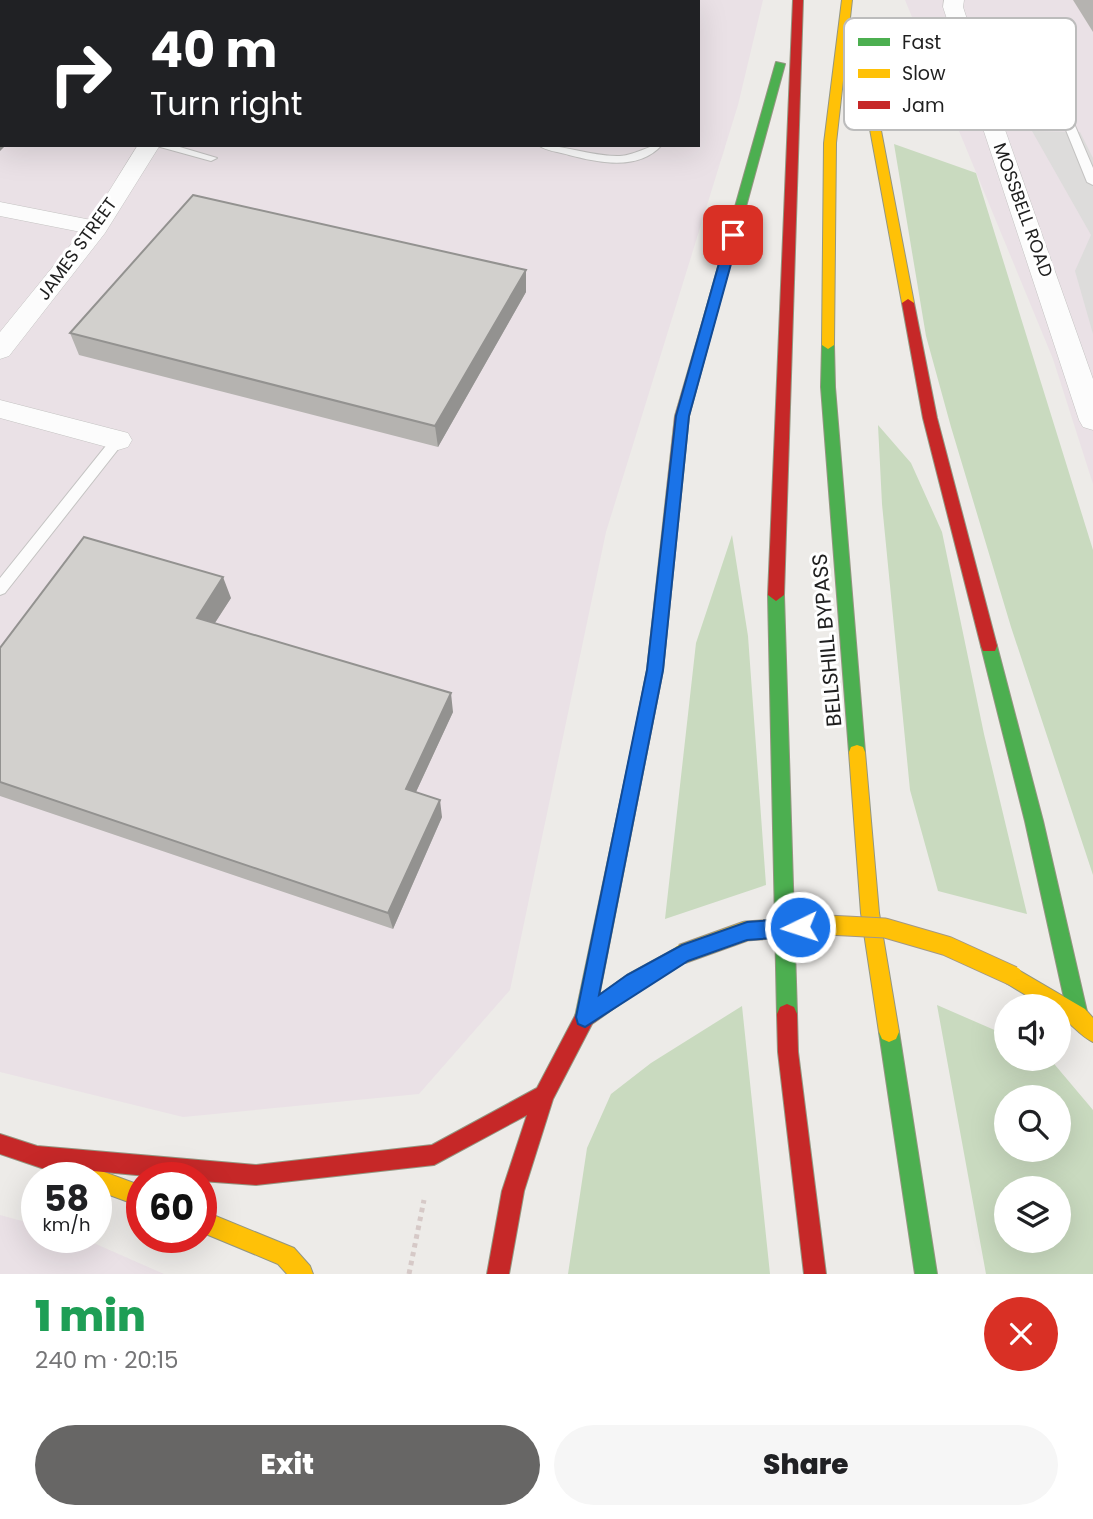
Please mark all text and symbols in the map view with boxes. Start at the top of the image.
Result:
text: 40 m [150,16,277,84]
legend [844,18,1076,130]
icon: right [35,28,126,119]
text: Fast [902,29,941,56]
text: Slow [902,60,946,87]
text: Turn right [150,81,302,126]
text: Jam [902,92,944,119]
street label: MOSSBELL ROAD [988,139,1059,281]
street label: JAMES STREET [31,192,122,305]
pin [703,205,763,265]
icon: arrive [714,216,752,254]
street label: BELLSHILL BYPASS [804,552,849,728]
position arrow [763,890,837,964]
map controls [994,994,1071,1253]
button: sound [994,994,1071,1071]
button: search [994,1085,1071,1162]
speed limit sign: 60 [126,1162,217,1253]
text: 58 [44,1174,89,1223]
button: layers [994,1176,1071,1253]
text: km/h [43,1212,90,1237]
text: 1 min [35,1287,146,1346]
button: close [984,1297,1058,1371]
text: 240 m · 20:15 [35,1344,179,1376]
button: Exit [35,1425,540,1505]
button: Share [554,1425,1058,1505]

